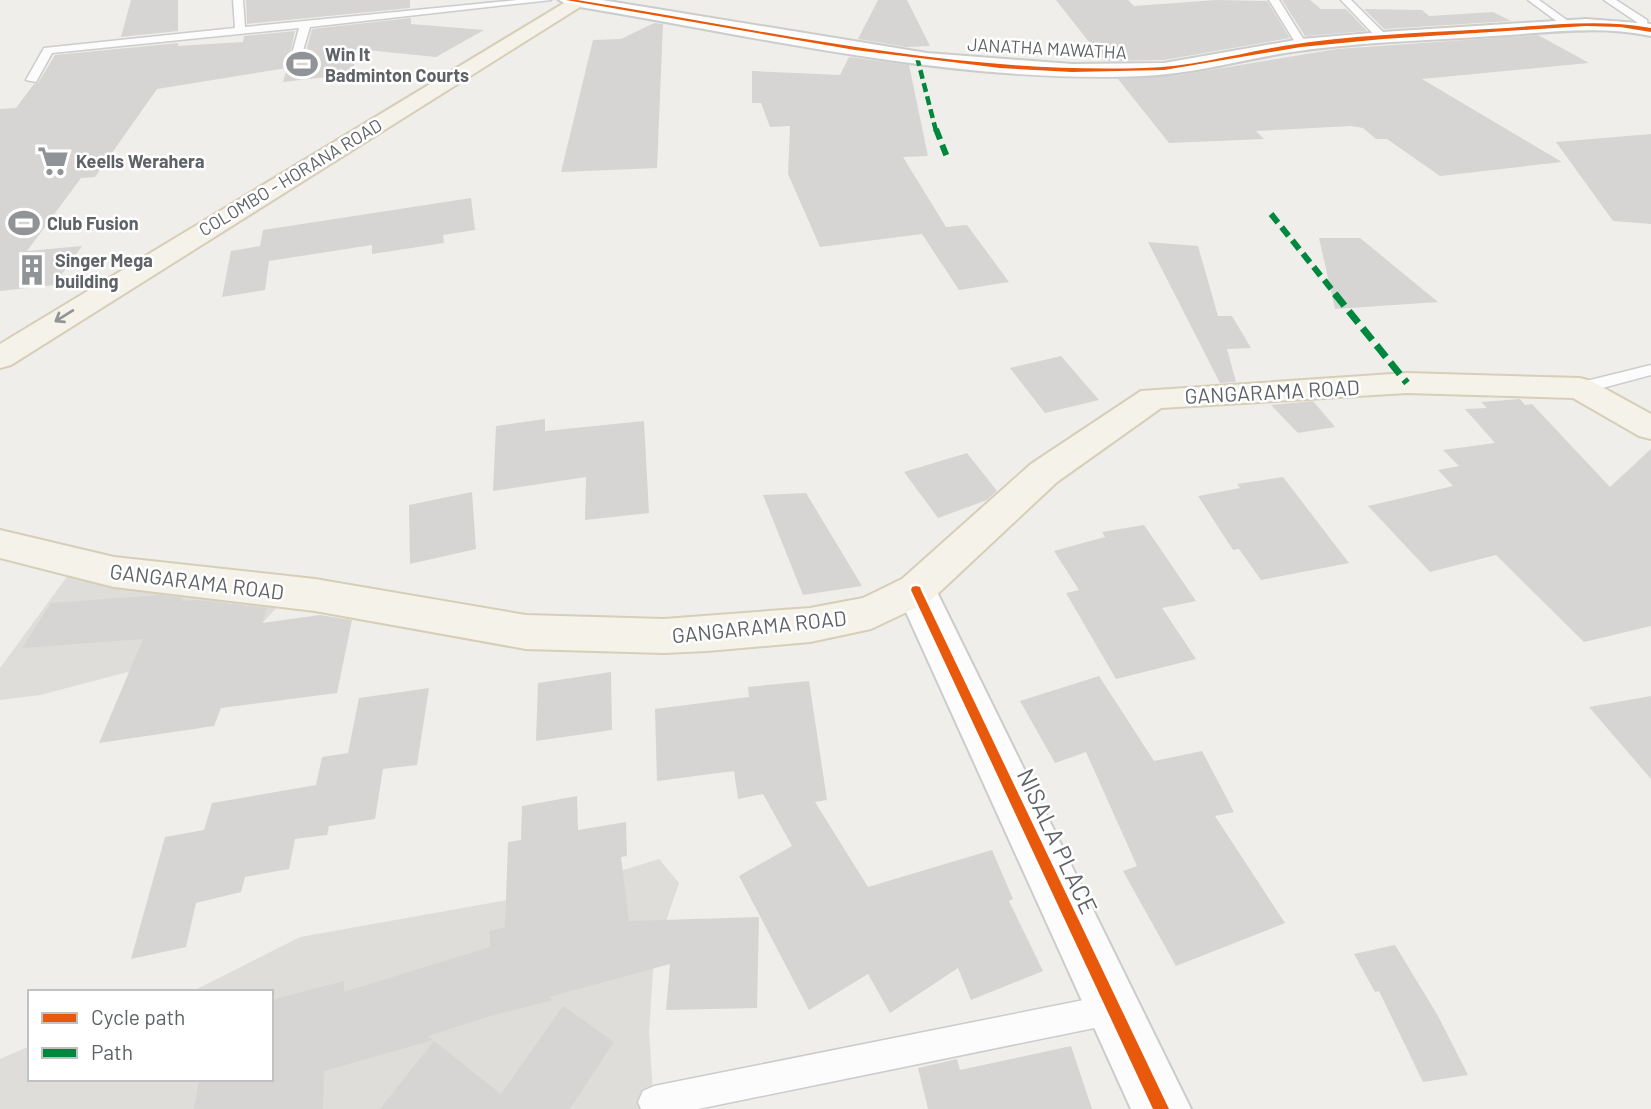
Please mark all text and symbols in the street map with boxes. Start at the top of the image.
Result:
street label: JANATHA MAWATHA [967,33,1127,63]
place label: Win It Badminton Courts [325,43,469,86]
sports icon: Win It Badminton Courts [285,47,319,81]
street label: COLOMBO - HORANA ROAD [194,114,386,240]
supermarket icon: Keells Werahera [36,144,70,178]
place label: Keells Werahera [76,150,204,172]
sports icon: Club Fusion [7,206,41,240]
place label: Club Fusion [47,212,139,234]
place label: Singer Mega building [55,249,153,292]
building icon: Singer Mega building [15,253,49,287]
one-way arrow [54,310,74,324]
street label: GANGARAMA ROAD [1184,374,1360,408]
street label: GANGARAMA ROAD [108,558,286,604]
street label: GANGARAMA ROAD [670,604,848,648]
street label: NISALA PLACE [1012,764,1104,918]
legend [28,990,273,1081]
text: Cycle path [91,1004,185,1029]
text: Path [91,1039,133,1064]

